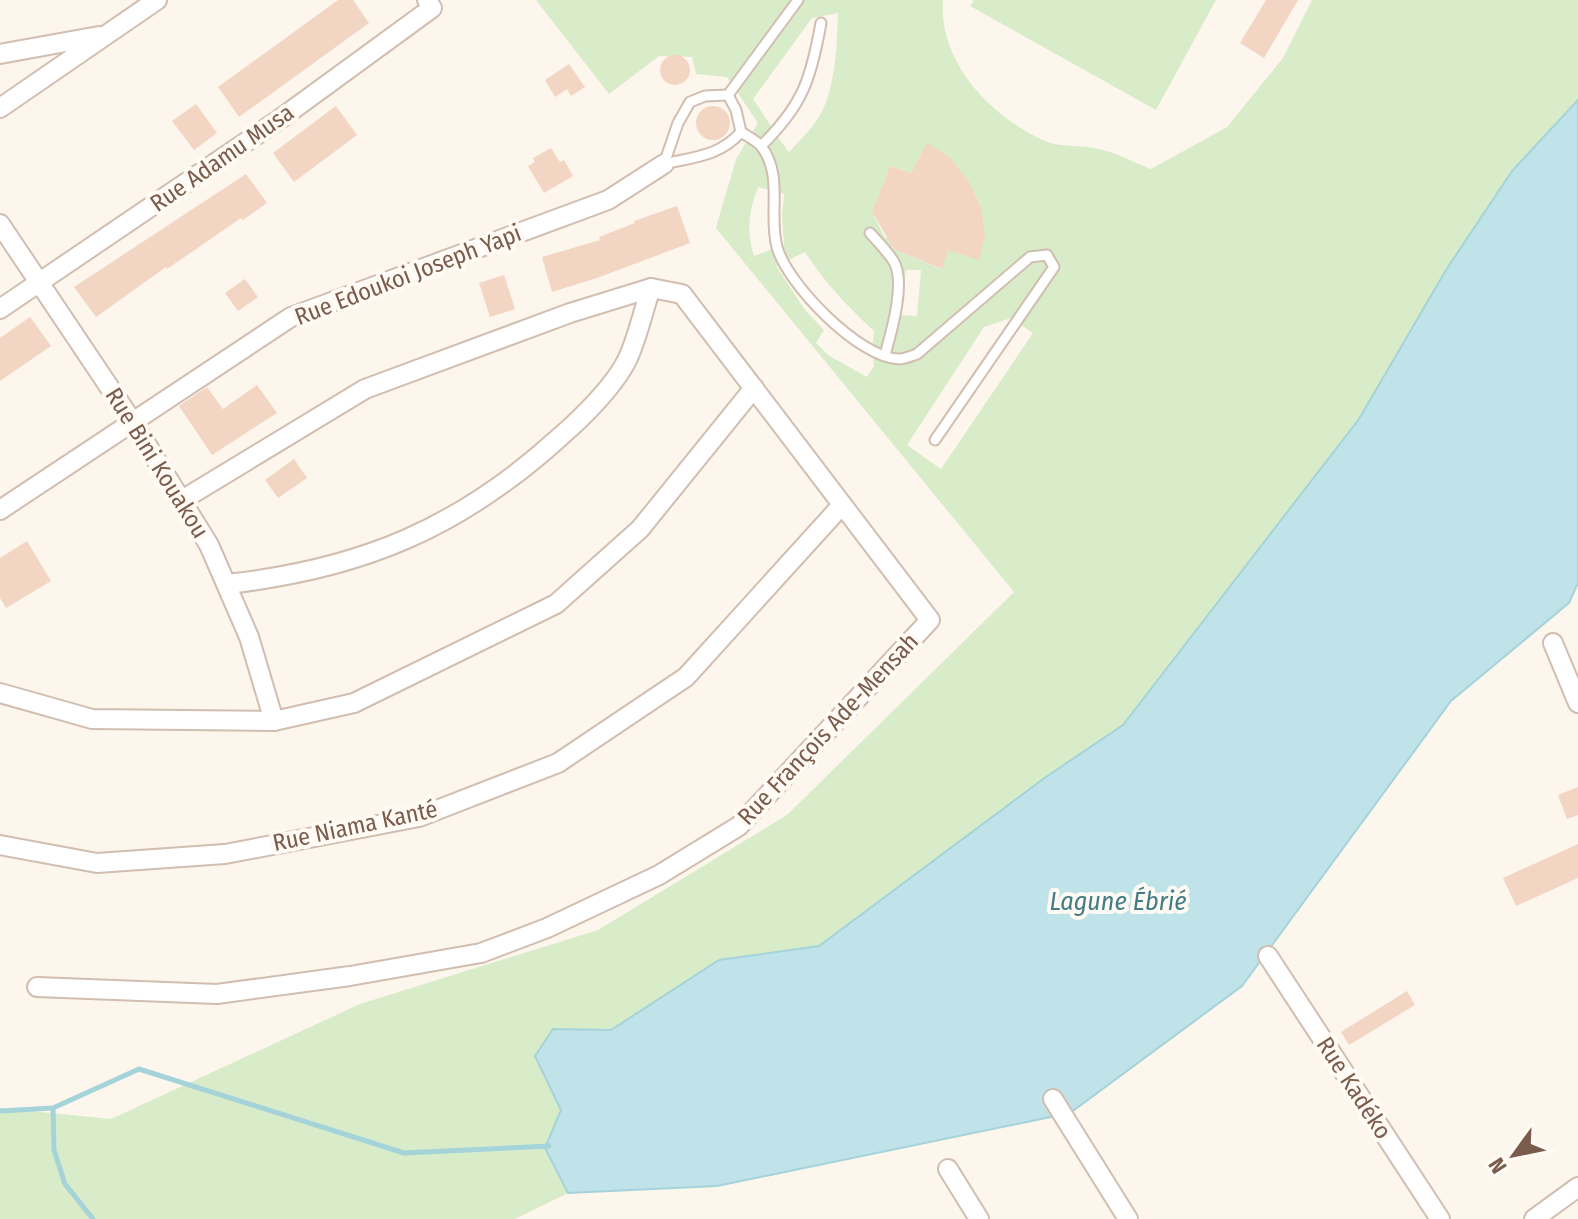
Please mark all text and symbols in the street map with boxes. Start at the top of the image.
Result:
street label: Rue Adamu Musa [145,98,299,218]
street label: Rue Edoukoi Joseph Yapi [291,219,525,331]
street label: Rue Bini Kouakou [100,383,214,543]
street label: Rue François Ade-Mensah [732,627,924,831]
street label: Rue Niama Kanté [270,795,440,857]
water label: Lagune Ébrié [1049,886,1187,917]
street label: Rue Kadéko [1311,1032,1397,1144]
north arrow [1474,1115,1554,1195]
text: N [1483,1153,1513,1179]

